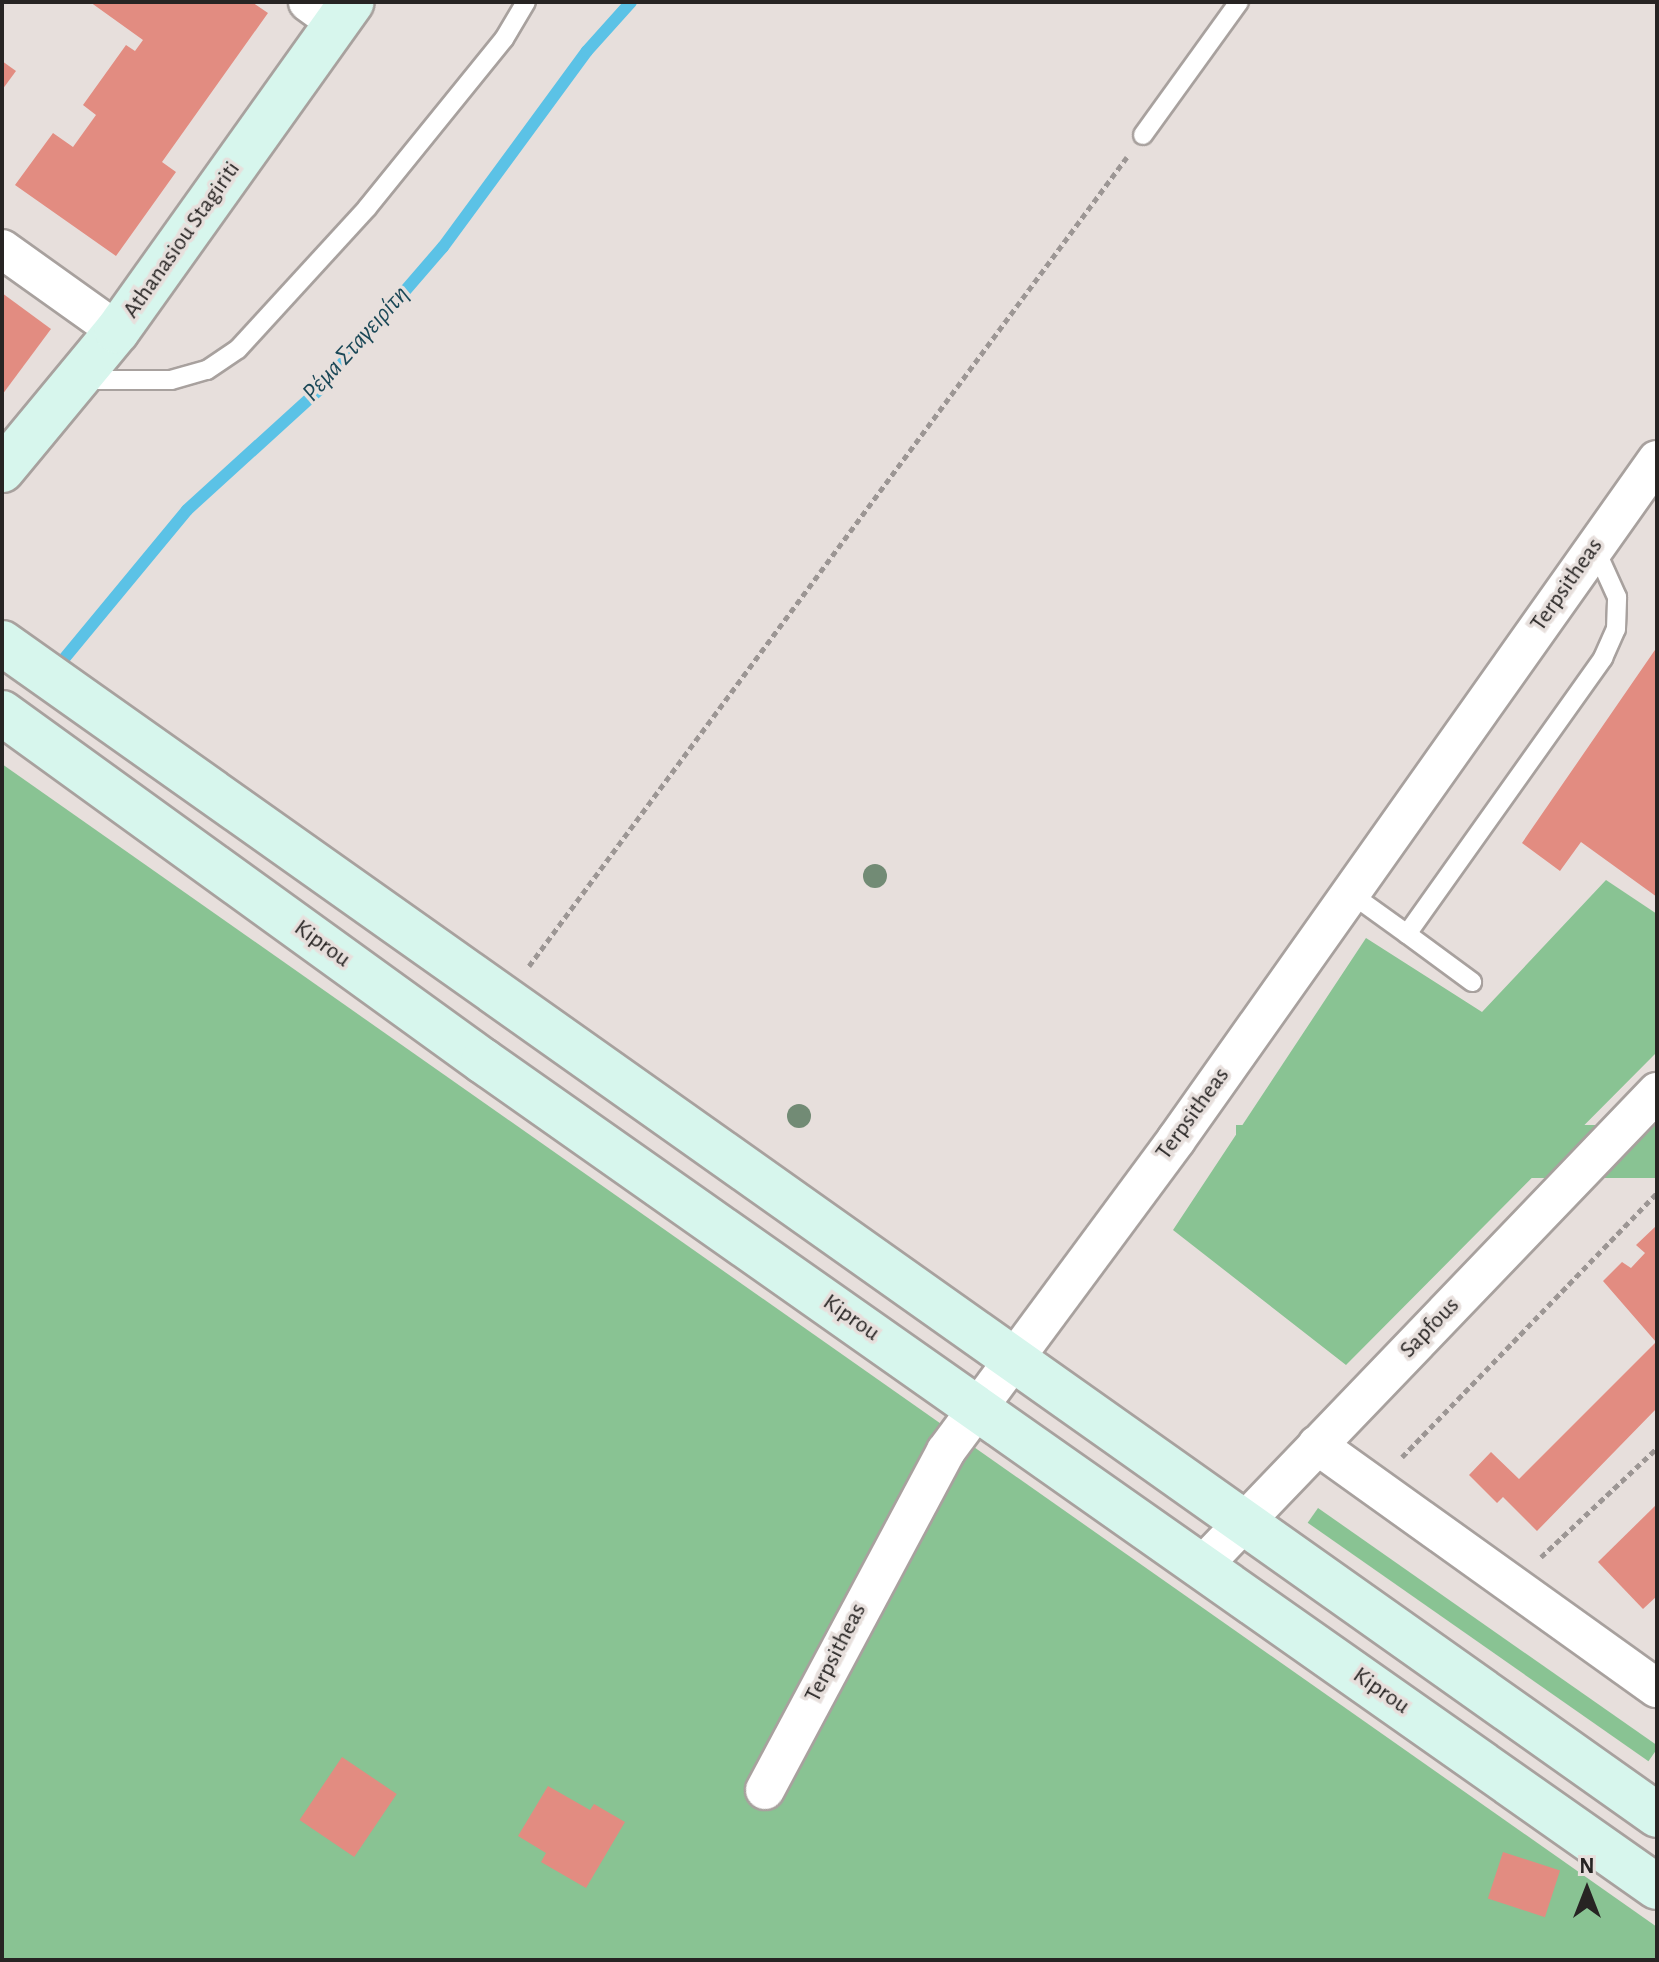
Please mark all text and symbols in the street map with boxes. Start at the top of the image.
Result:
street label: Athanasiou Stagiriti [117,156,247,324]
water label: Ρέμα Σταγειρίτη [296,280,416,408]
street label: Terpsitheas [1524,533,1610,637]
street label: Kiprou [288,914,356,974]
street label: Terpsitheas [1150,1062,1236,1166]
street label: Kiprou [817,1288,885,1348]
street label: Sapfous [1394,1292,1466,1364]
street label: Terpsitheas [799,1599,873,1707]
street label: Kiprou [1347,1661,1415,1721]
north arrow [1547,1850,1627,1930]
text: N [1579,1855,1595,1877]

